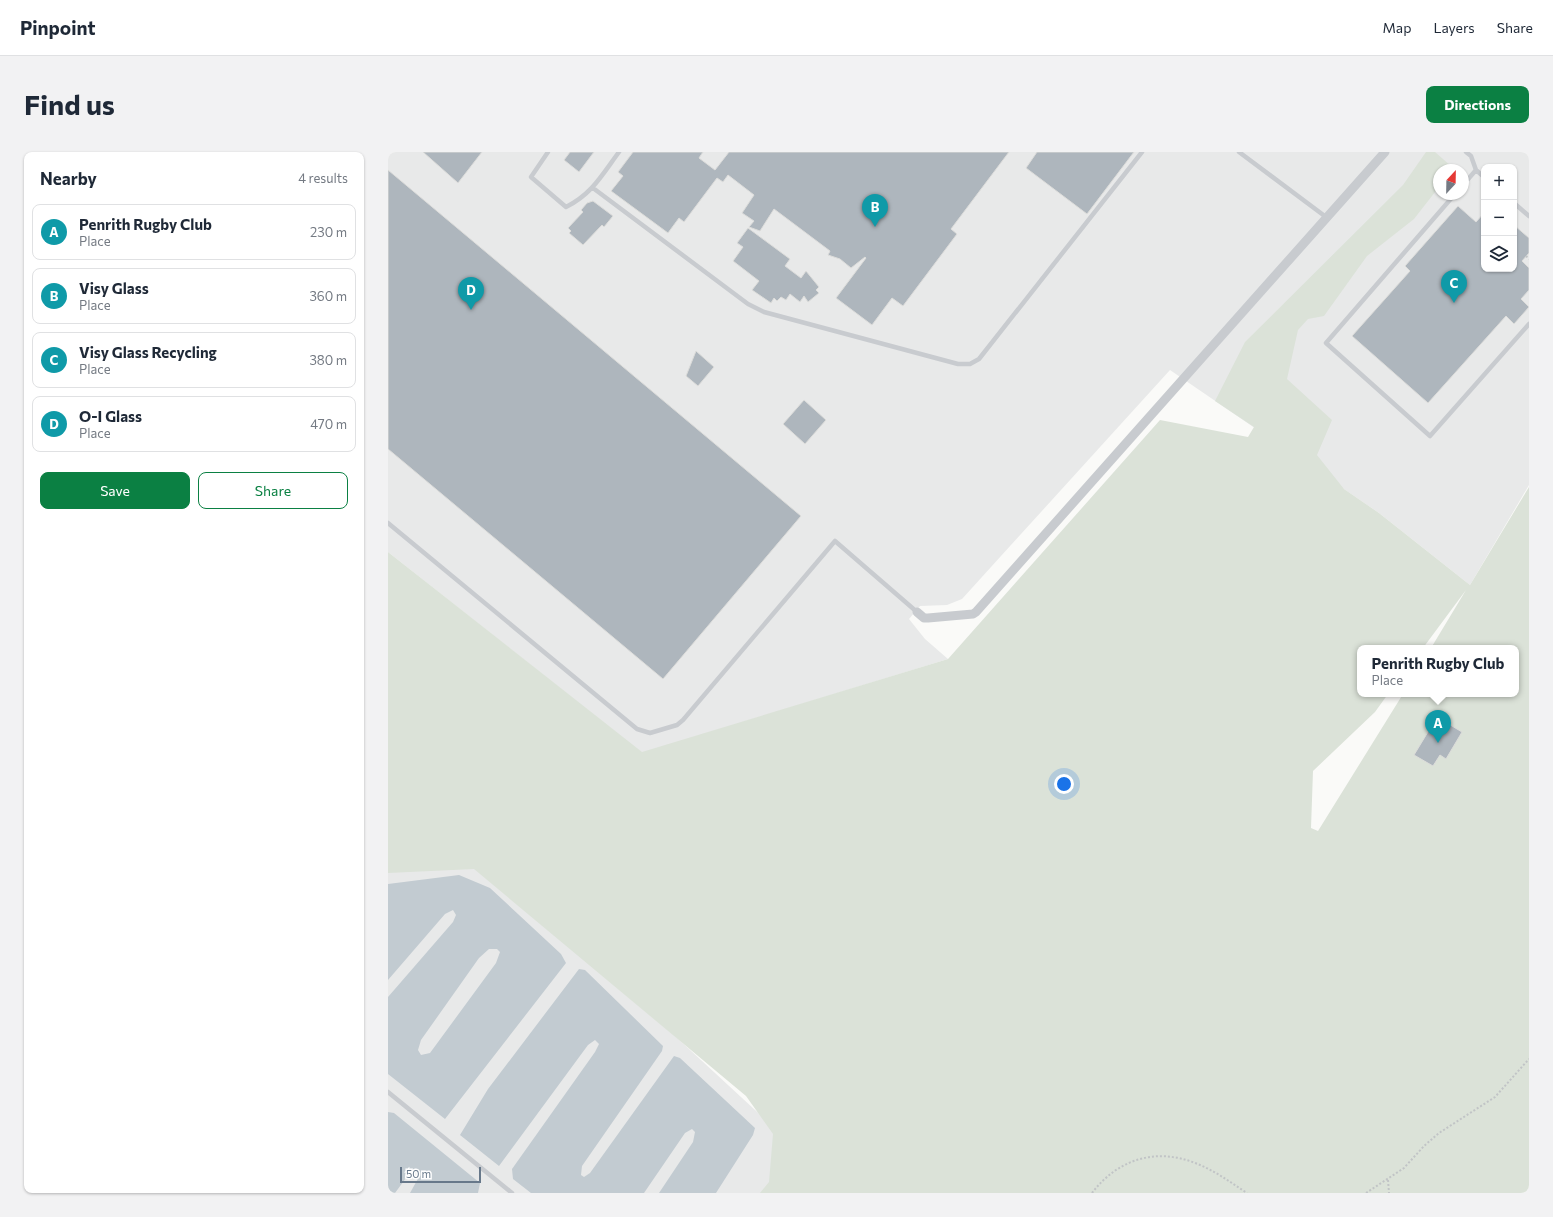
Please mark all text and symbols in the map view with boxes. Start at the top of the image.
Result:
text: Pinpoint [20,16,96,39]
text: Map [1383,19,1411,36]
text: Layers [1433,19,1475,36]
text: Share [1497,19,1533,36]
button: Directions [1426,86,1529,123]
text: Find us [24,87,115,121]
north arrow [1433,164,1469,200]
map controls [1481,164,1517,272]
button: + [1481,164,1517,200]
text: Nearby [40,168,97,189]
text: 4 results [298,170,348,186]
pin: B [862,194,888,227]
button: − [1481,200,1517,236]
text: Penrith Rugby Club [79,215,212,233]
text: A [49,224,59,240]
text: 230 m [310,224,347,240]
text: Place [79,233,111,249]
button: layers [1481,236,1517,272]
pin: C [1441,270,1467,303]
pin: D [458,277,484,310]
text: Visy Glass [79,279,149,297]
text: B [50,288,58,304]
text: 360 m [309,288,347,304]
text: Place [79,297,111,313]
text: Visy Glass Recycling [79,343,217,361]
text: C [50,352,58,368]
text: 380 m [309,352,347,368]
text: Place [79,361,111,377]
text: O-I Glass [79,407,142,425]
text: D [49,416,59,432]
text: 470 m [310,416,347,432]
text: Place [79,425,111,441]
button: Save [40,472,190,509]
button: Share [198,472,348,509]
popup [1357,645,1519,697]
text: Penrith Rugby Club [1372,654,1504,672]
text: Place [1372,672,1403,688]
pin: A [1425,710,1451,743]
your location [1054,774,1074,794]
scale bar [400,1165,481,1184]
text: 50 m [406,1167,431,1180]

